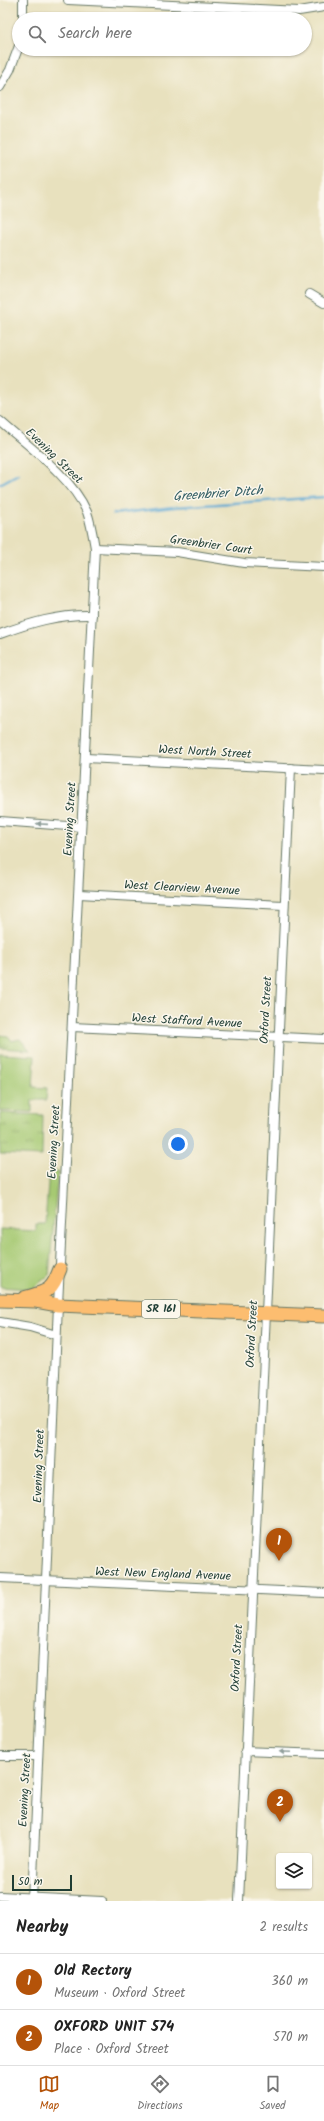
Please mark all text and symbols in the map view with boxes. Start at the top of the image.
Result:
search box [12,12,312,56]
text: Search here [58,22,132,46]
icon: search [26,23,48,45]
street label: Evening Street [21,423,87,489]
water label: Greenbrier Ditch [173,480,265,508]
street label: Greenbrier Court [169,530,254,560]
street label: West North Street [158,740,252,764]
street label: Evening Street [59,781,81,856]
one-way arrow [36,821,48,828]
street label: West Clearview Avenue [124,875,241,901]
street label: Oxford Street [255,975,277,1044]
street label: West Stafford Avenue [131,1009,243,1033]
street label: Evening Street [43,1104,65,1179]
your location [168,1134,188,1154]
street label: Oxford Street [241,1299,263,1368]
road number: SR 161 [142,1300,180,1318]
street label: Evening Street [28,1428,50,1503]
pin: 1 [266,1528,292,1561]
street label: West New England Avenue [95,1562,232,1586]
street label: Oxford Street [226,1623,248,1692]
one-way arrow [279,1749,291,1756]
street label: Evening Street [14,1752,36,1827]
pin: 2 [267,1789,293,1822]
map controls [276,1853,312,1889]
button: layers [276,1853,312,1889]
scale bar [12,1873,72,1892]
text: 50 m [18,1873,43,1891]
text: Nearby [16,1914,68,1941]
text: 2 results [260,1917,308,1938]
text: Old Rectory [54,1959,132,1983]
text: 1 [27,1971,31,1992]
text: 360 m [271,1971,308,1992]
text: Museum · Oxford Street [54,1983,185,2004]
text: OXFORD UNIT 574 [54,2015,174,2039]
text: 2 [25,2027,33,2048]
text: 570 m [273,2027,308,2048]
text: Place · Oxford Street [54,2039,169,2060]
tab: Map [38,2073,60,2115]
tab: Directions [137,2073,183,2115]
tab: Saved [260,2073,286,2115]

